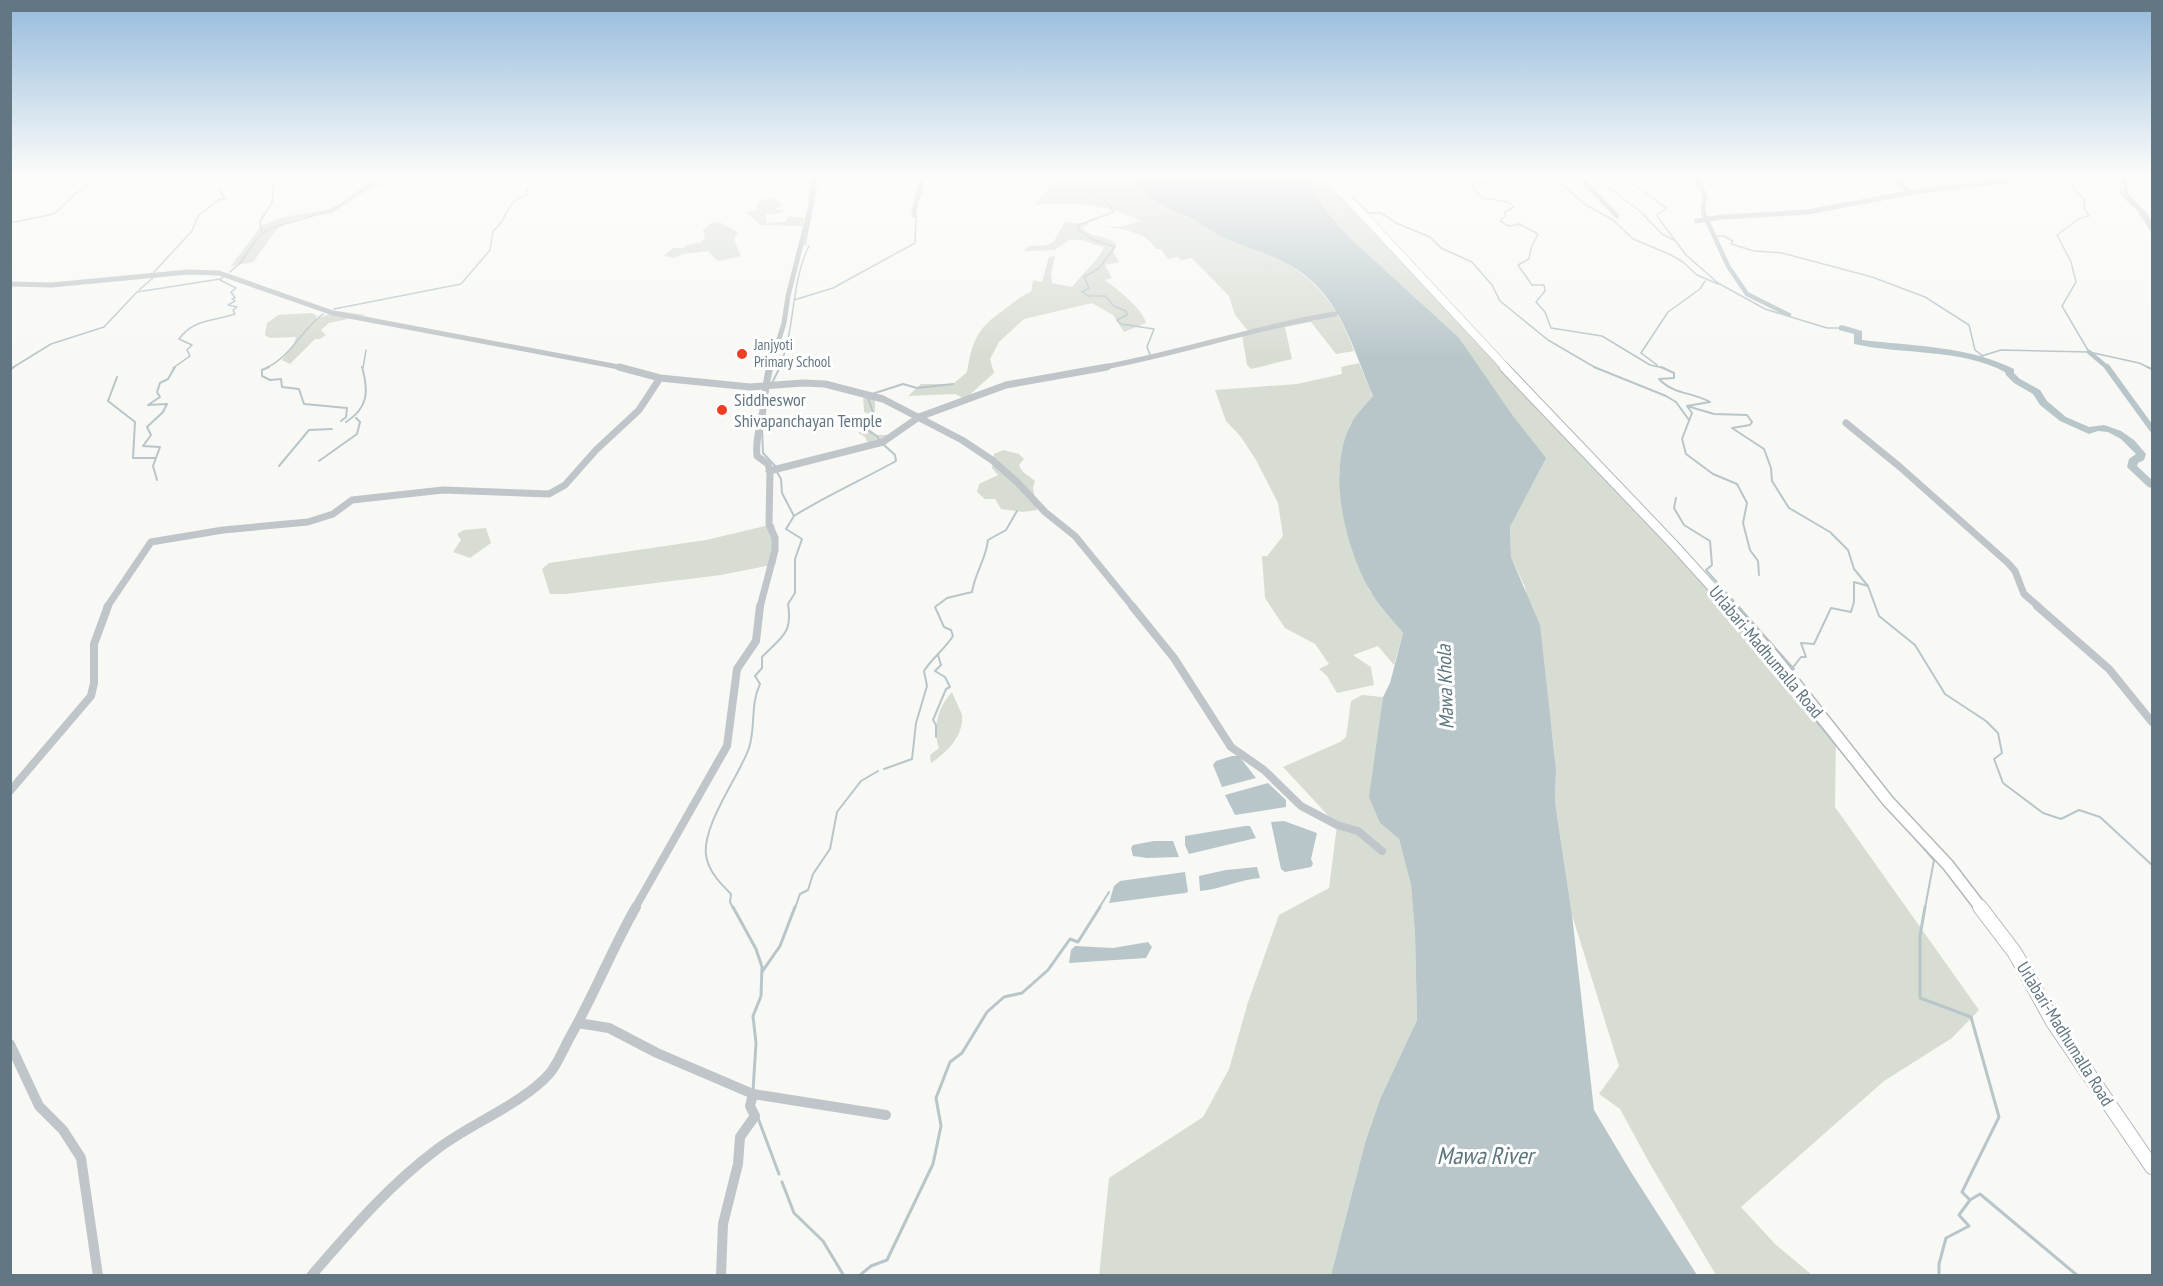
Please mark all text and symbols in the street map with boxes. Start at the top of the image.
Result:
place label: Janjyoti Primary School [753,335,831,371]
marker: Janjyoti Primary School [735,347,749,361]
place label: Siddheswor Shivapanchayan Temple [734,388,882,432]
marker: Siddheswor Shivapanchayan Temple [715,403,729,417]
street label: Urlabari-Madhumalla Road [1704,581,1829,723]
water label: Mawa Khola [1430,643,1459,730]
street label: Urlabari-Madhumalla Road [2012,957,2119,1110]
water label: Mawa River [1437,1140,1537,1171]

